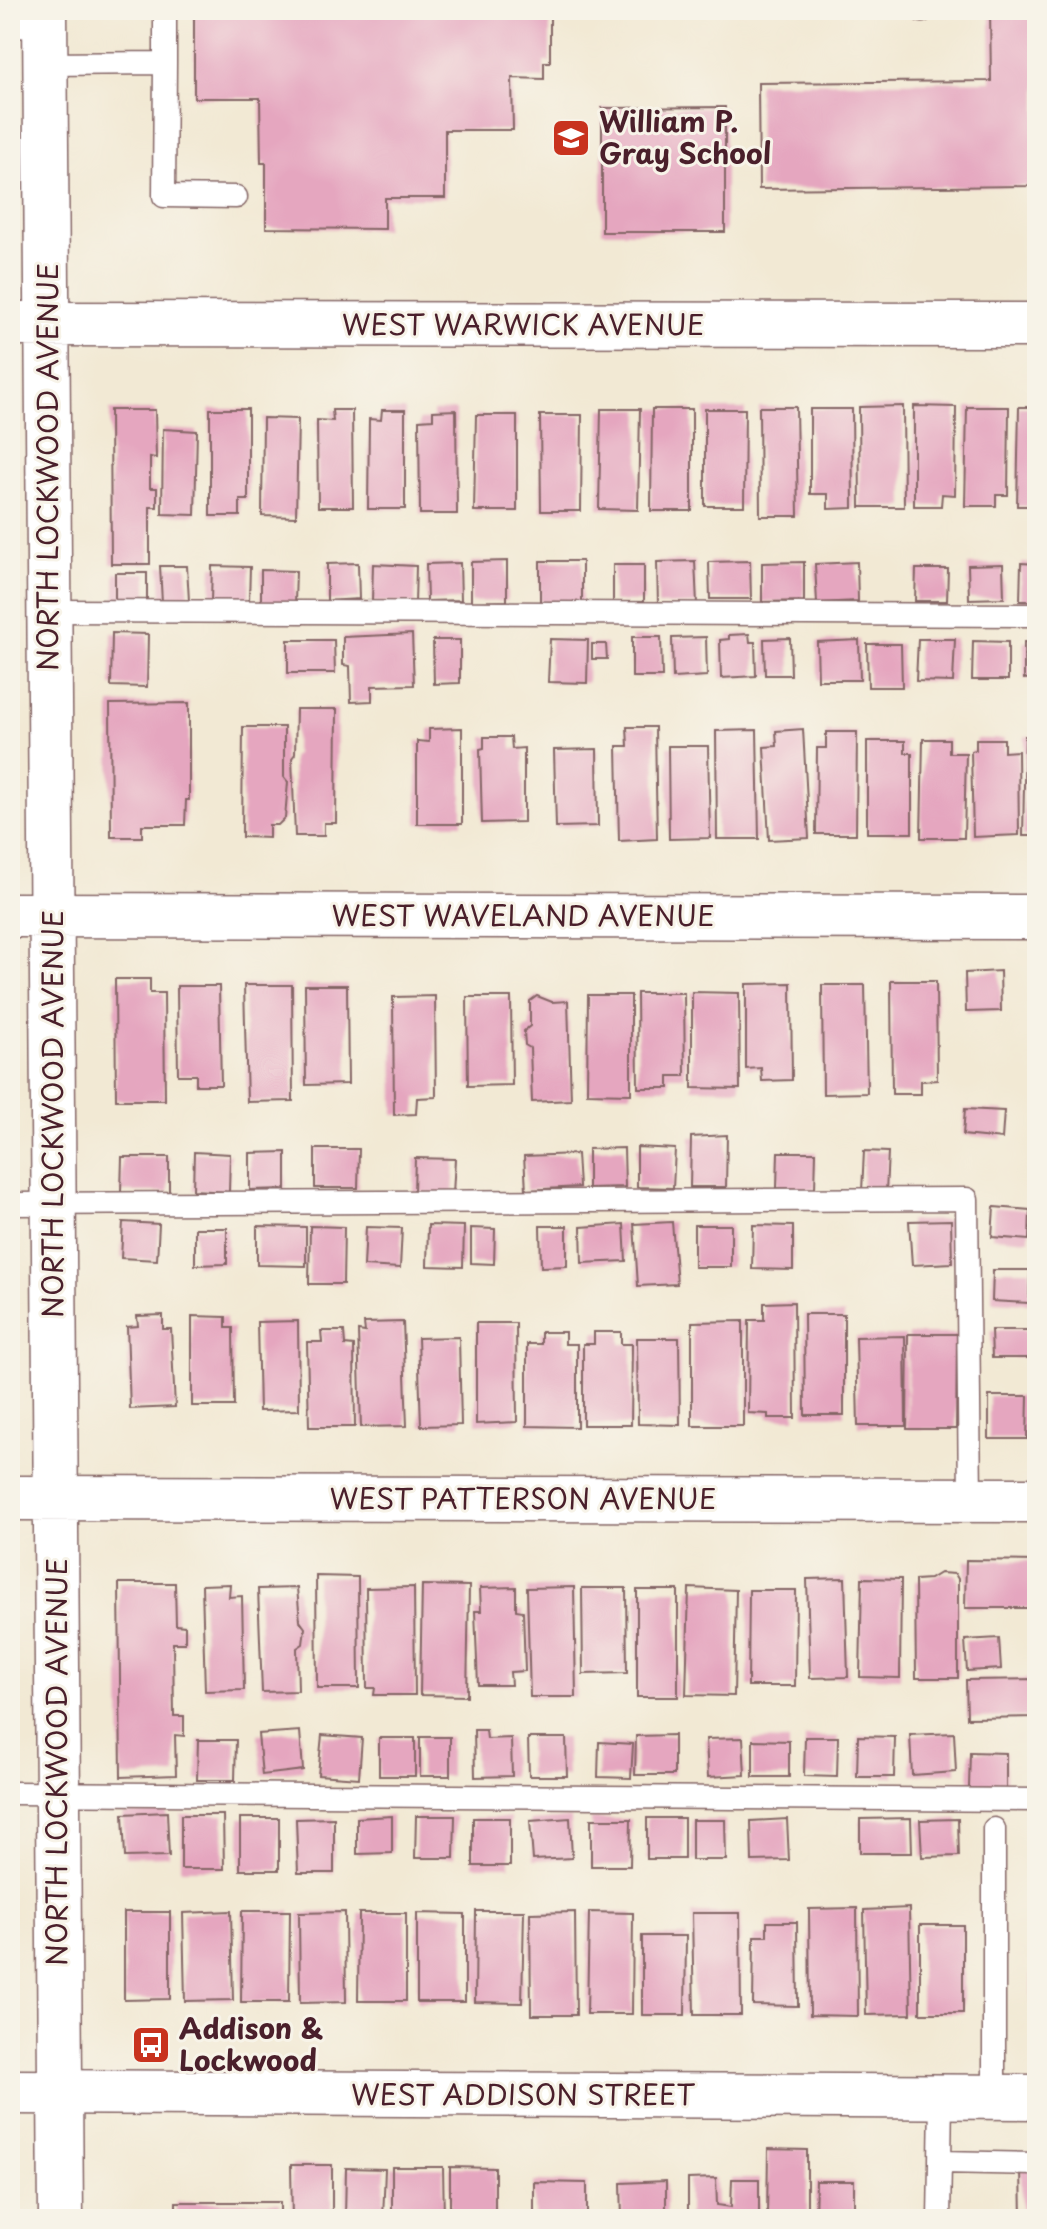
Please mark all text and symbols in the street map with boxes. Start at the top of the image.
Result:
place label: William P. Gray School [599,99,771,174]
school or university icon: William P. Gray School [550,117,592,159]
street label: NORTH LOCKWOOD AVENUE [25,263,68,671]
street label: WEST WARWICK AVENUE [342,302,704,345]
street label: WEST WAVELAND AVENUE [331,893,715,936]
street label: NORTH LOCKWOOD AVENUE [30,910,73,1318]
street label: WEST PATTERSON AVENUE [330,1476,716,1519]
street label: NORTH LOCKWOOD AVENUE [34,1558,77,1966]
place label: Addison & Lockwood [179,2006,324,2081]
bus stop icon: Addison & Lockwood [130,2024,172,2066]
street label: WEST ADDISON STREET [351,2072,695,2115]

